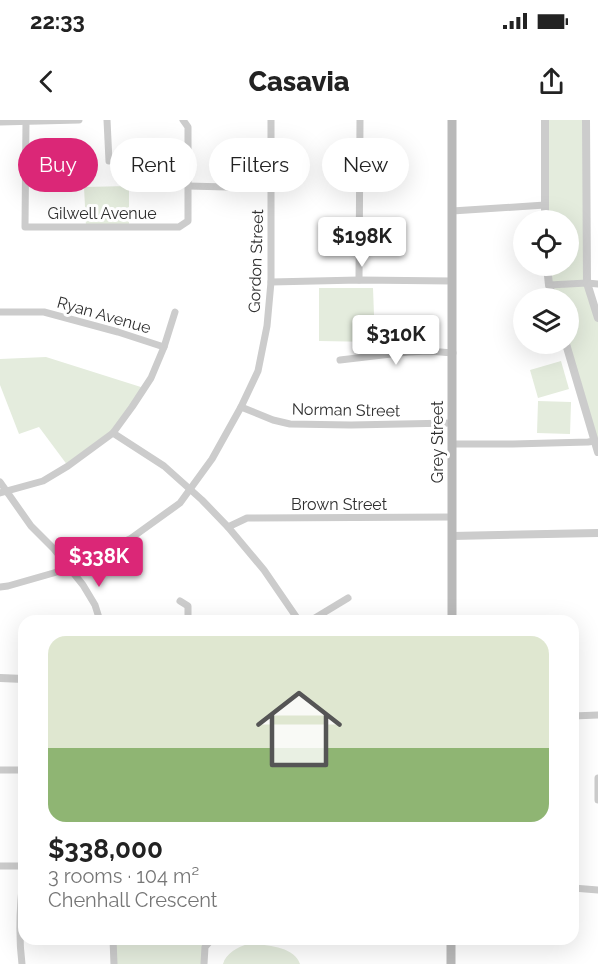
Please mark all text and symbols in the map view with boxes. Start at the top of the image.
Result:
text: 22:33 [30,8,85,34]
icon: back [30,65,63,98]
icon: share [535,65,568,98]
text: Casavia [248,66,350,97]
chip: Buy [18,138,98,192]
chip: Rent [110,138,197,192]
chip: Filters [209,138,310,192]
chip: New [322,138,409,192]
street label: Gilwell Avenue [47,204,157,223]
street label: Gordon Street [245,208,267,313]
map controls [513,210,579,354]
button: locate [513,210,579,276]
pin: $198K [320,217,404,268]
text: $198K [332,224,392,248]
button: layers [513,288,579,354]
street label: Ryan Avenue [55,293,153,337]
pin: $310K [354,315,438,366]
text: $310K [366,322,426,346]
street label: Norman Street [292,400,401,420]
street label: Grey Street [428,400,447,483]
street label: Brown Street [291,495,388,514]
pin: $338K [57,537,141,588]
text: $338K [69,544,129,568]
icon: home [245,675,353,783]
text: $338,000 [48,834,163,864]
text: 3 rooms · 104 m² [48,864,199,888]
text: Chenhall Crescent [48,888,217,912]

